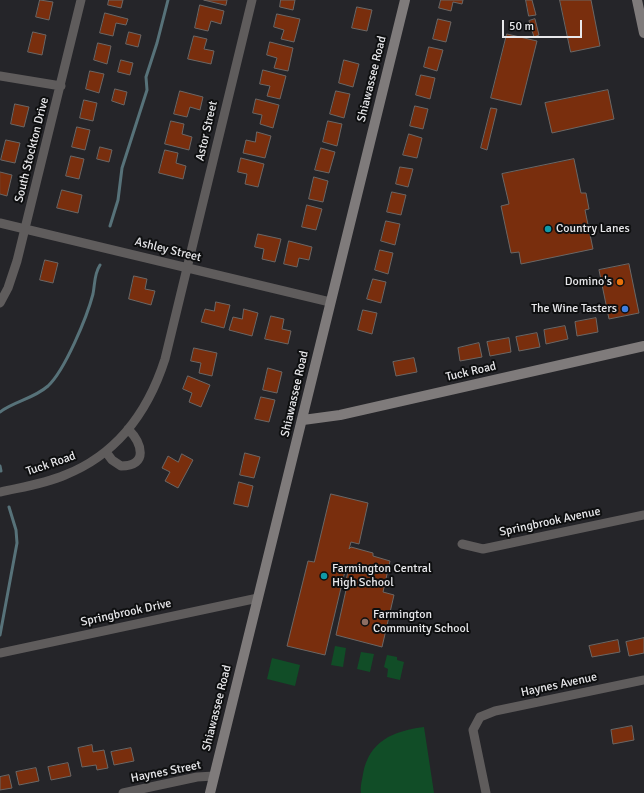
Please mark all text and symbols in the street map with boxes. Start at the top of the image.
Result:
scale bar [504,12,584,38]
text: 50 m [509,19,534,34]
street label: Shiawassee Road [354,35,390,123]
street label: South Stockton Drive [12,96,52,204]
street label: Astor Street [193,100,221,162]
place label: Country Lanes [556,222,630,236]
marker: Country Lanes [543,224,553,234]
street label: Ashley Street [133,235,203,265]
place label: Domino's [565,275,612,289]
marker: Domino's [615,277,625,287]
place label: The Wine Tasters [531,302,617,316]
marker: The Wine Tasters [620,304,630,314]
street label: Shiawassee Road [278,350,312,438]
street label: Tuck Road [444,359,498,385]
street label: Tuck Road [24,449,78,479]
street label: Springbrook Avenue [498,504,602,540]
place label: Farmington Central High School [332,562,431,590]
marker: Farmington Central High School [319,571,329,581]
street label: Springbrook Drive [79,596,173,630]
place label: Farmington Community School [373,608,469,636]
marker: Farmington Community School [360,617,370,627]
street label: Shiawassee Road [199,664,235,752]
street label: Haynes Avenue [520,670,598,700]
street label: Haynes Street [130,758,202,786]

